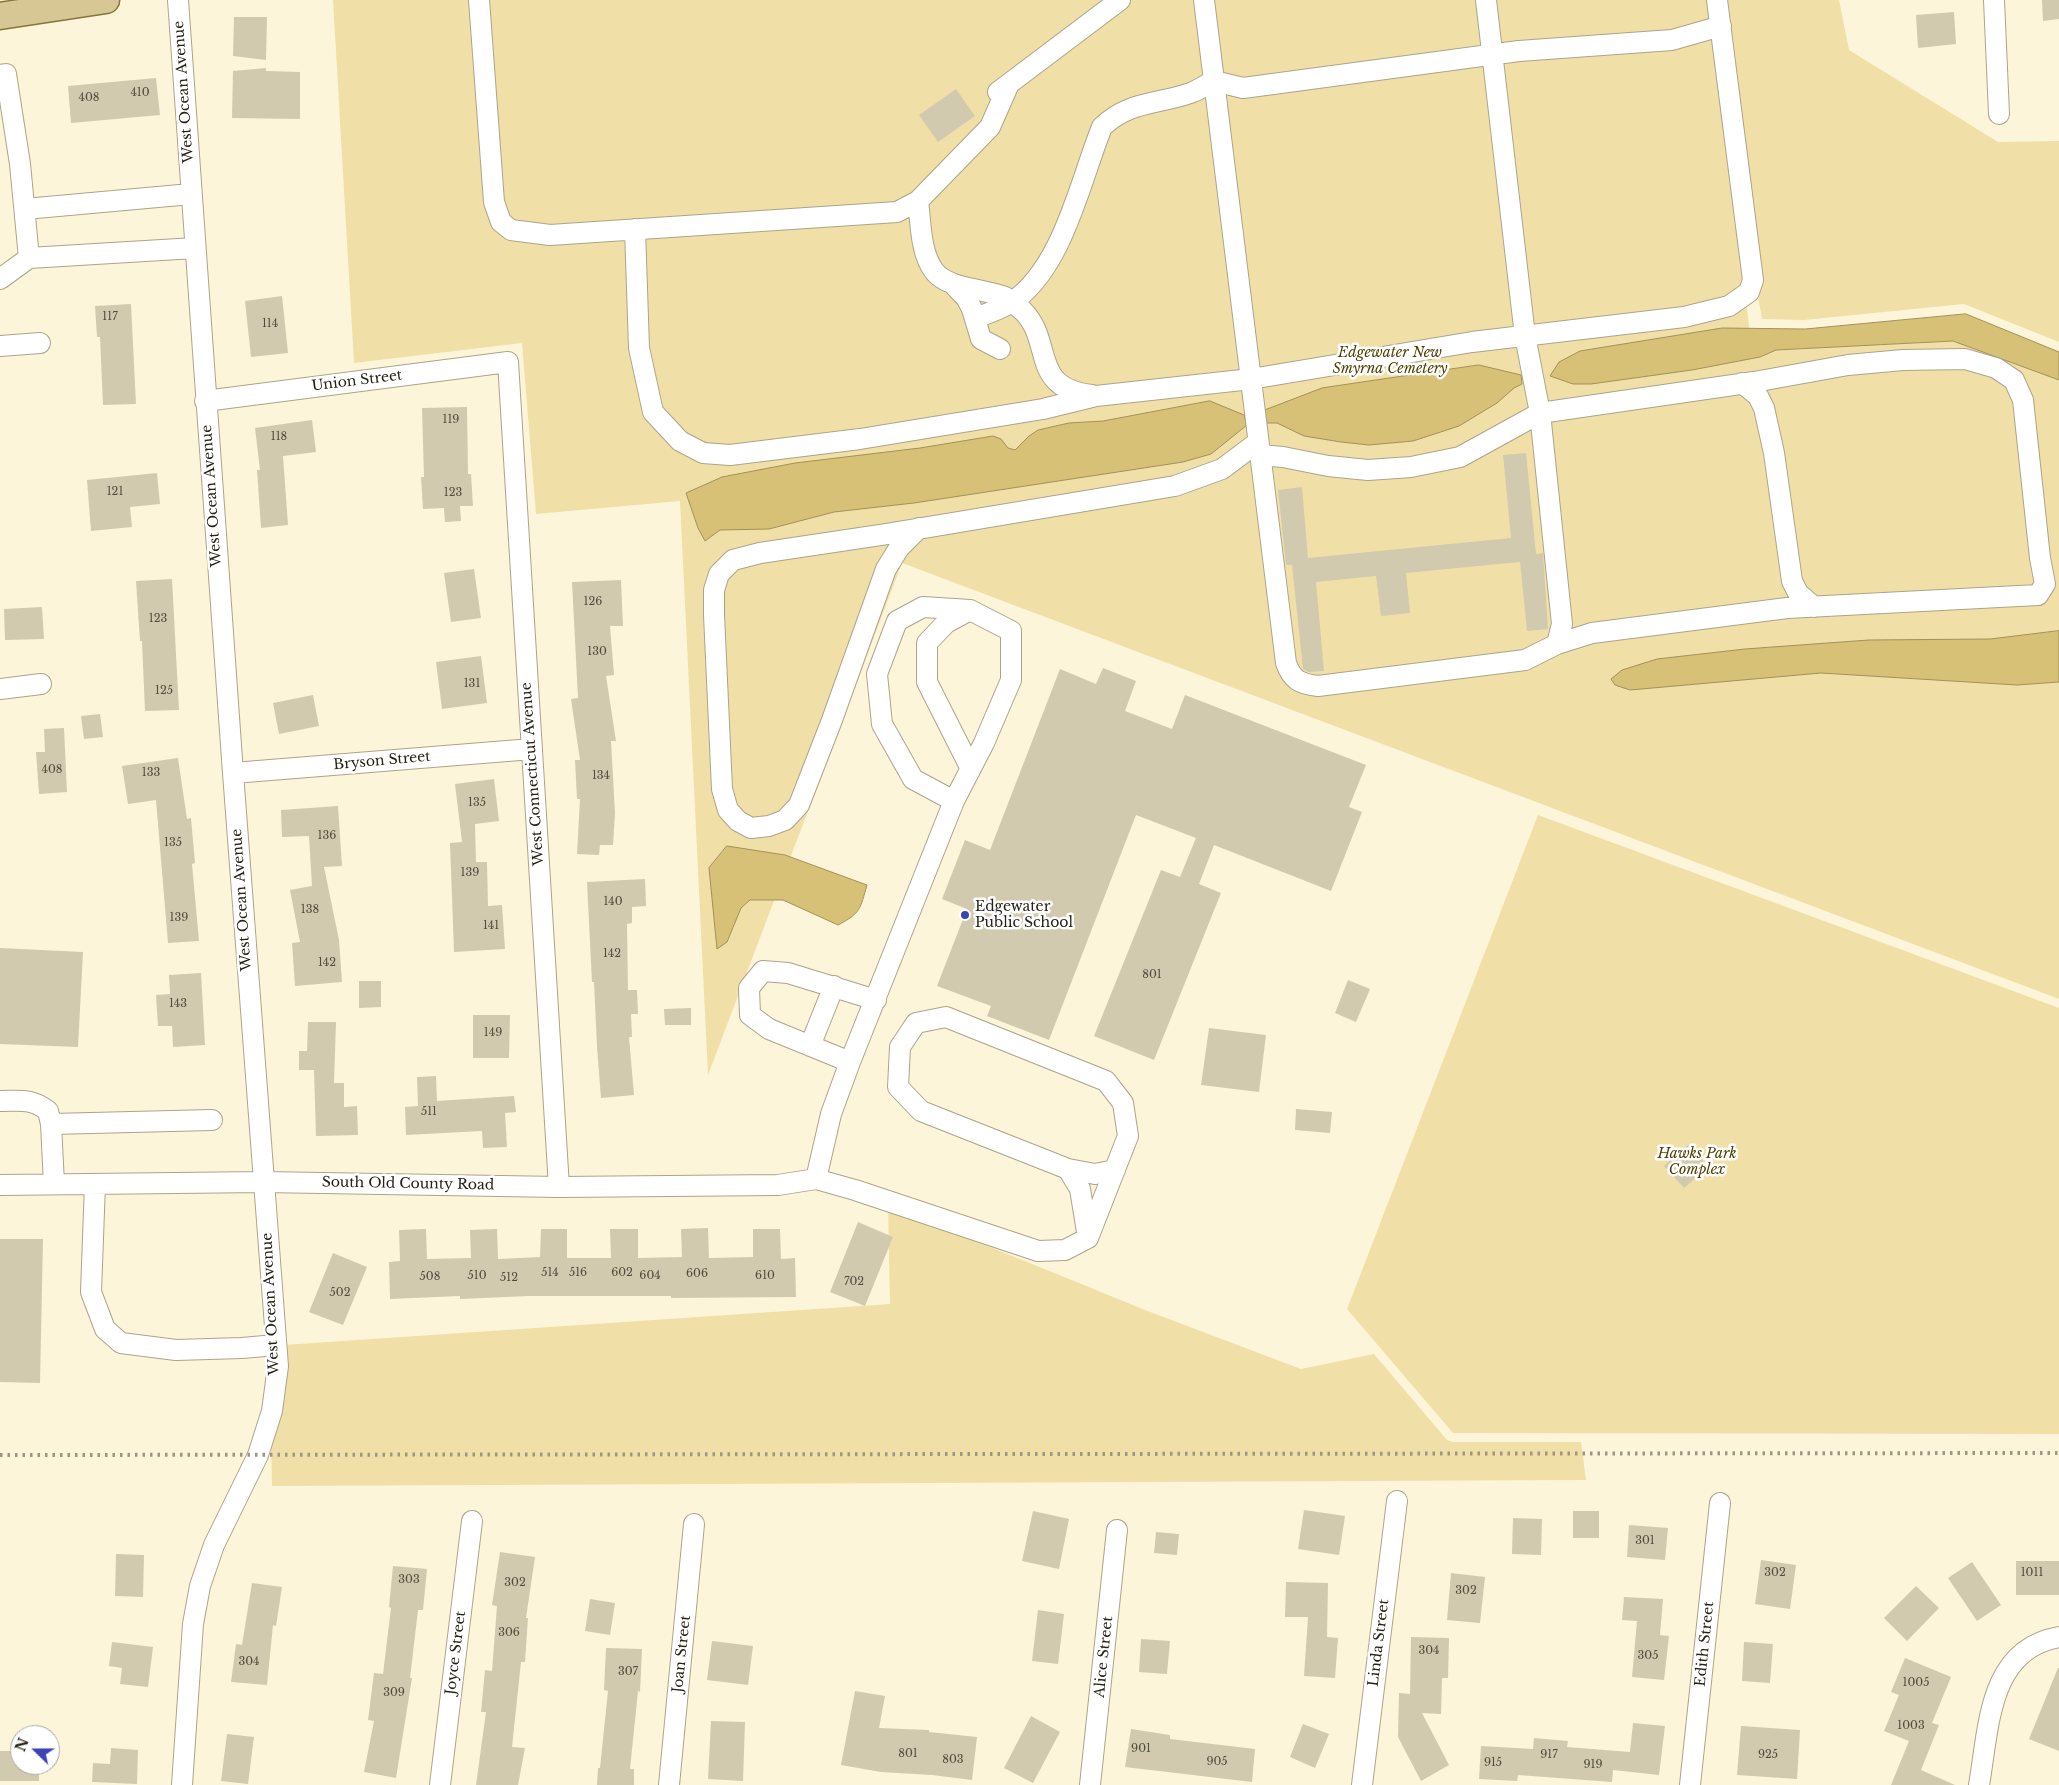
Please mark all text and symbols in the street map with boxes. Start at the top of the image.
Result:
street label: West Ocean Avenue [171,20,197,164]
house number: 410 [130,86,150,100]
house number: 408 [79,91,99,105]
house number: 117 [102,310,118,324]
house number: 114 [262,317,278,331]
park label: Edgewater New Smyrna Cemetery [1333,345,1447,378]
street label: Union Street [311,367,403,395]
house number: 119 [443,413,459,427]
street label: West Ocean Avenue [199,424,225,568]
house number: 118 [271,430,287,444]
house number: 121 [107,485,123,499]
house number: 123 [444,486,462,500]
house number: 126 [584,595,602,609]
house number: 123 [149,612,167,626]
house number: 130 [587,645,607,659]
house number: 131 [464,677,480,691]
street label: West Connecticut Avenue [518,682,548,866]
house number: 125 [155,684,173,698]
street label: Bryson Street [333,748,431,774]
house number: 408 [42,763,62,777]
house number: 133 [142,766,160,780]
house number: 134 [592,769,610,783]
house number: 135 [468,796,486,810]
street label: West Ocean Avenue [229,828,255,972]
house number: 136 [318,829,336,843]
house number: 135 [164,836,182,850]
house number: 139 [461,866,479,880]
house number: 140 [603,895,623,909]
place label: Edgewater Public School [975,899,1073,932]
house number: 138 [301,903,319,917]
marker: Edgewater Public School [959,909,971,921]
house number: 139 [170,911,188,925]
house number: 141 [483,919,499,933]
house number: 142 [603,947,621,961]
house number: 142 [318,956,336,970]
house number: 801 [1142,968,1162,982]
house number: 143 [169,997,187,1011]
house number: 149 [484,1026,502,1040]
house number: 511 [421,1105,437,1119]
park label: Hawks Park Complex [1658,1146,1736,1178]
street label: South Old County Road [322,1174,494,1194]
street label: West Ocean Avenue [259,1232,283,1376]
house number: 514 [541,1266,559,1280]
house number: 516 [569,1266,587,1280]
house number: 602 [611,1266,633,1280]
house number: 606 [686,1267,708,1281]
house number: 510 [467,1269,487,1283]
house number: 604 [639,1269,661,1283]
house number: 610 [755,1269,775,1283]
house number: 508 [420,1270,440,1284]
house number: 512 [500,1271,518,1285]
house number: 702 [844,1275,864,1289]
house number: 502 [330,1286,350,1300]
house number: 301 [1635,1534,1655,1548]
house number: 302 [1764,1566,1786,1580]
house number: 1011 [2021,1566,2043,1580]
house number: 303 [398,1573,420,1587]
house number: 302 [504,1576,526,1590]
house number: 302 [1455,1584,1477,1598]
street label: Linda Street [1365,1598,1393,1688]
street label: Edith Street [1692,1601,1718,1687]
street label: Joyce Street [443,1610,469,1696]
street label: Joan Street [670,1614,694,1694]
street label: Alice Street [1091,1615,1117,1699]
house number: 306 [498,1626,520,1640]
house number: 304 [1418,1644,1440,1658]
house number: 305 [1638,1649,1658,1663]
house number: 304 [238,1655,260,1669]
house number: 307 [618,1665,638,1679]
house number: 1005 [1903,1676,1929,1690]
house number: 309 [383,1686,405,1700]
house number: 1003 [1897,1719,1925,1733]
north arrow [10,1725,60,1775]
text: N [11,1735,33,1754]
house number: 901 [1131,1742,1151,1756]
house number: 801 [898,1747,918,1761]
house number: 917 [1540,1748,1558,1762]
house number: 925 [1758,1748,1778,1762]
house number: 803 [942,1753,964,1767]
house number: 905 [1206,1755,1228,1769]
house number: 915 [1484,1756,1502,1770]
house number: 919 [1583,1758,1603,1772]

